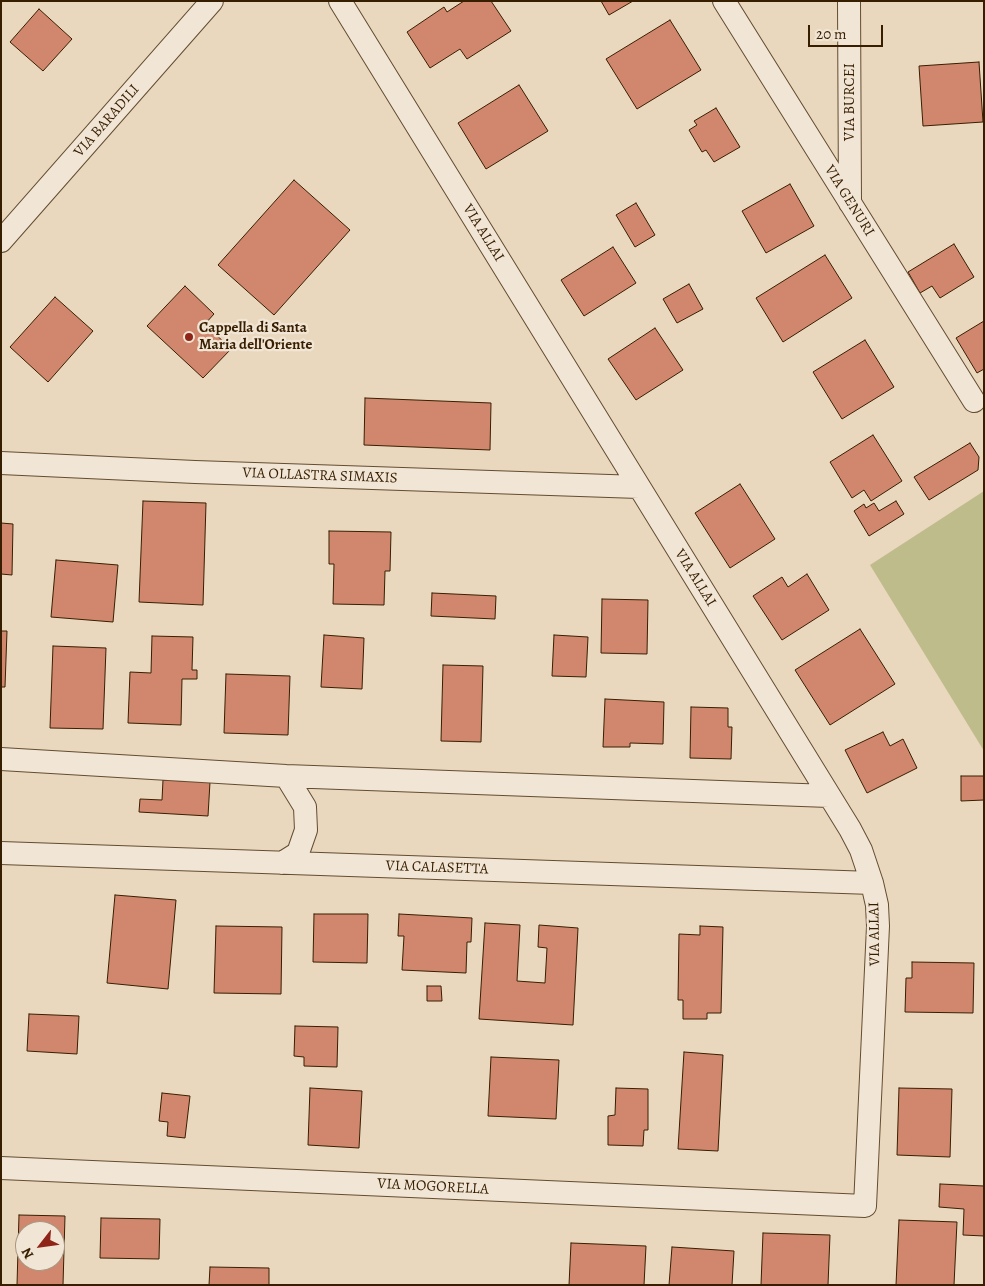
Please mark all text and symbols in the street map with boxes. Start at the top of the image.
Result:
scale bar [810,15,885,47]
text: 20 m [816,24,847,44]
street label: VIA BURCEI [841,63,859,141]
street label: VIA BARADILI [71,81,143,161]
street label: VIA GENURI [820,162,878,240]
street label: VIA ALLAI [458,201,508,265]
place label: Cappella di Santa Maria dell'Oriente [199,319,312,354]
marker: Cappella di Santa Maria dell'Oriente [183,331,195,343]
street label: VIA OLLASTRA SIMAXIS [242,464,398,488]
street label: VIA ALLAI [670,546,720,610]
street label: VIA CALASETTA [385,857,489,879]
street label: VIA ALLAI [865,902,885,966]
street label: VIA MOGORELLA [377,1175,489,1199]
north arrow [15,1221,65,1271]
text: N [17,1244,38,1262]

